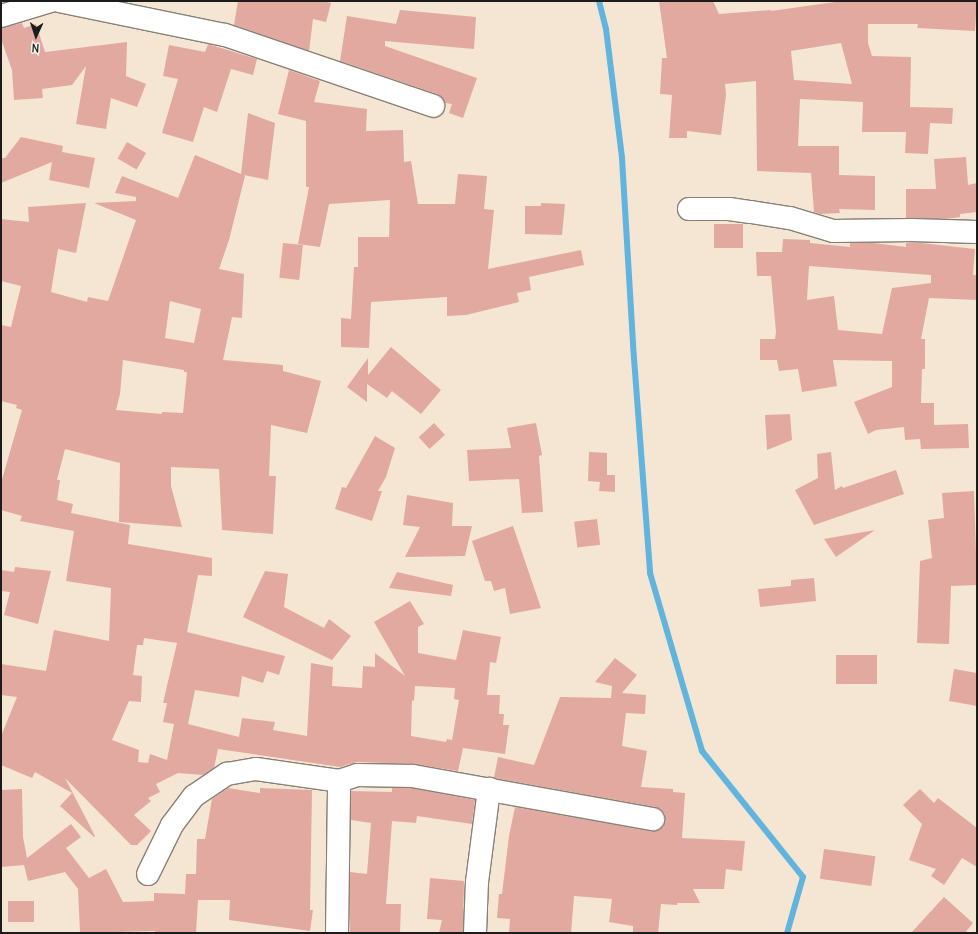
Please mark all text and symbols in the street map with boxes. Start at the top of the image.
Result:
north arrow [16,16,56,56]
text: N [31,41,40,55]

